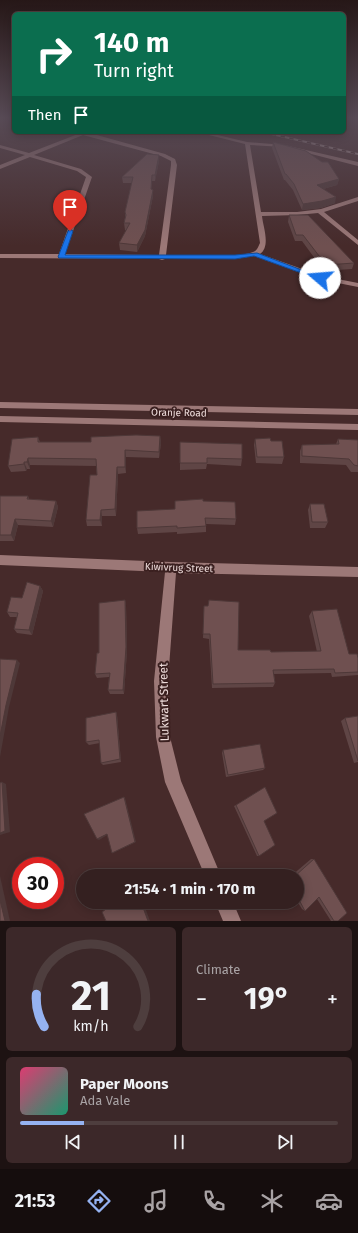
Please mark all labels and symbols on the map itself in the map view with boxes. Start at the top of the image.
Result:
pin [53,190,87,231]
position arrow [299,257,341,299]
street label: Oranje Road [151,407,207,419]
street label: Kiwivrug Street [145,561,214,575]
street label: Lukwart Street [156,662,172,741]
speed limit sign: 30 [12,857,64,909]

